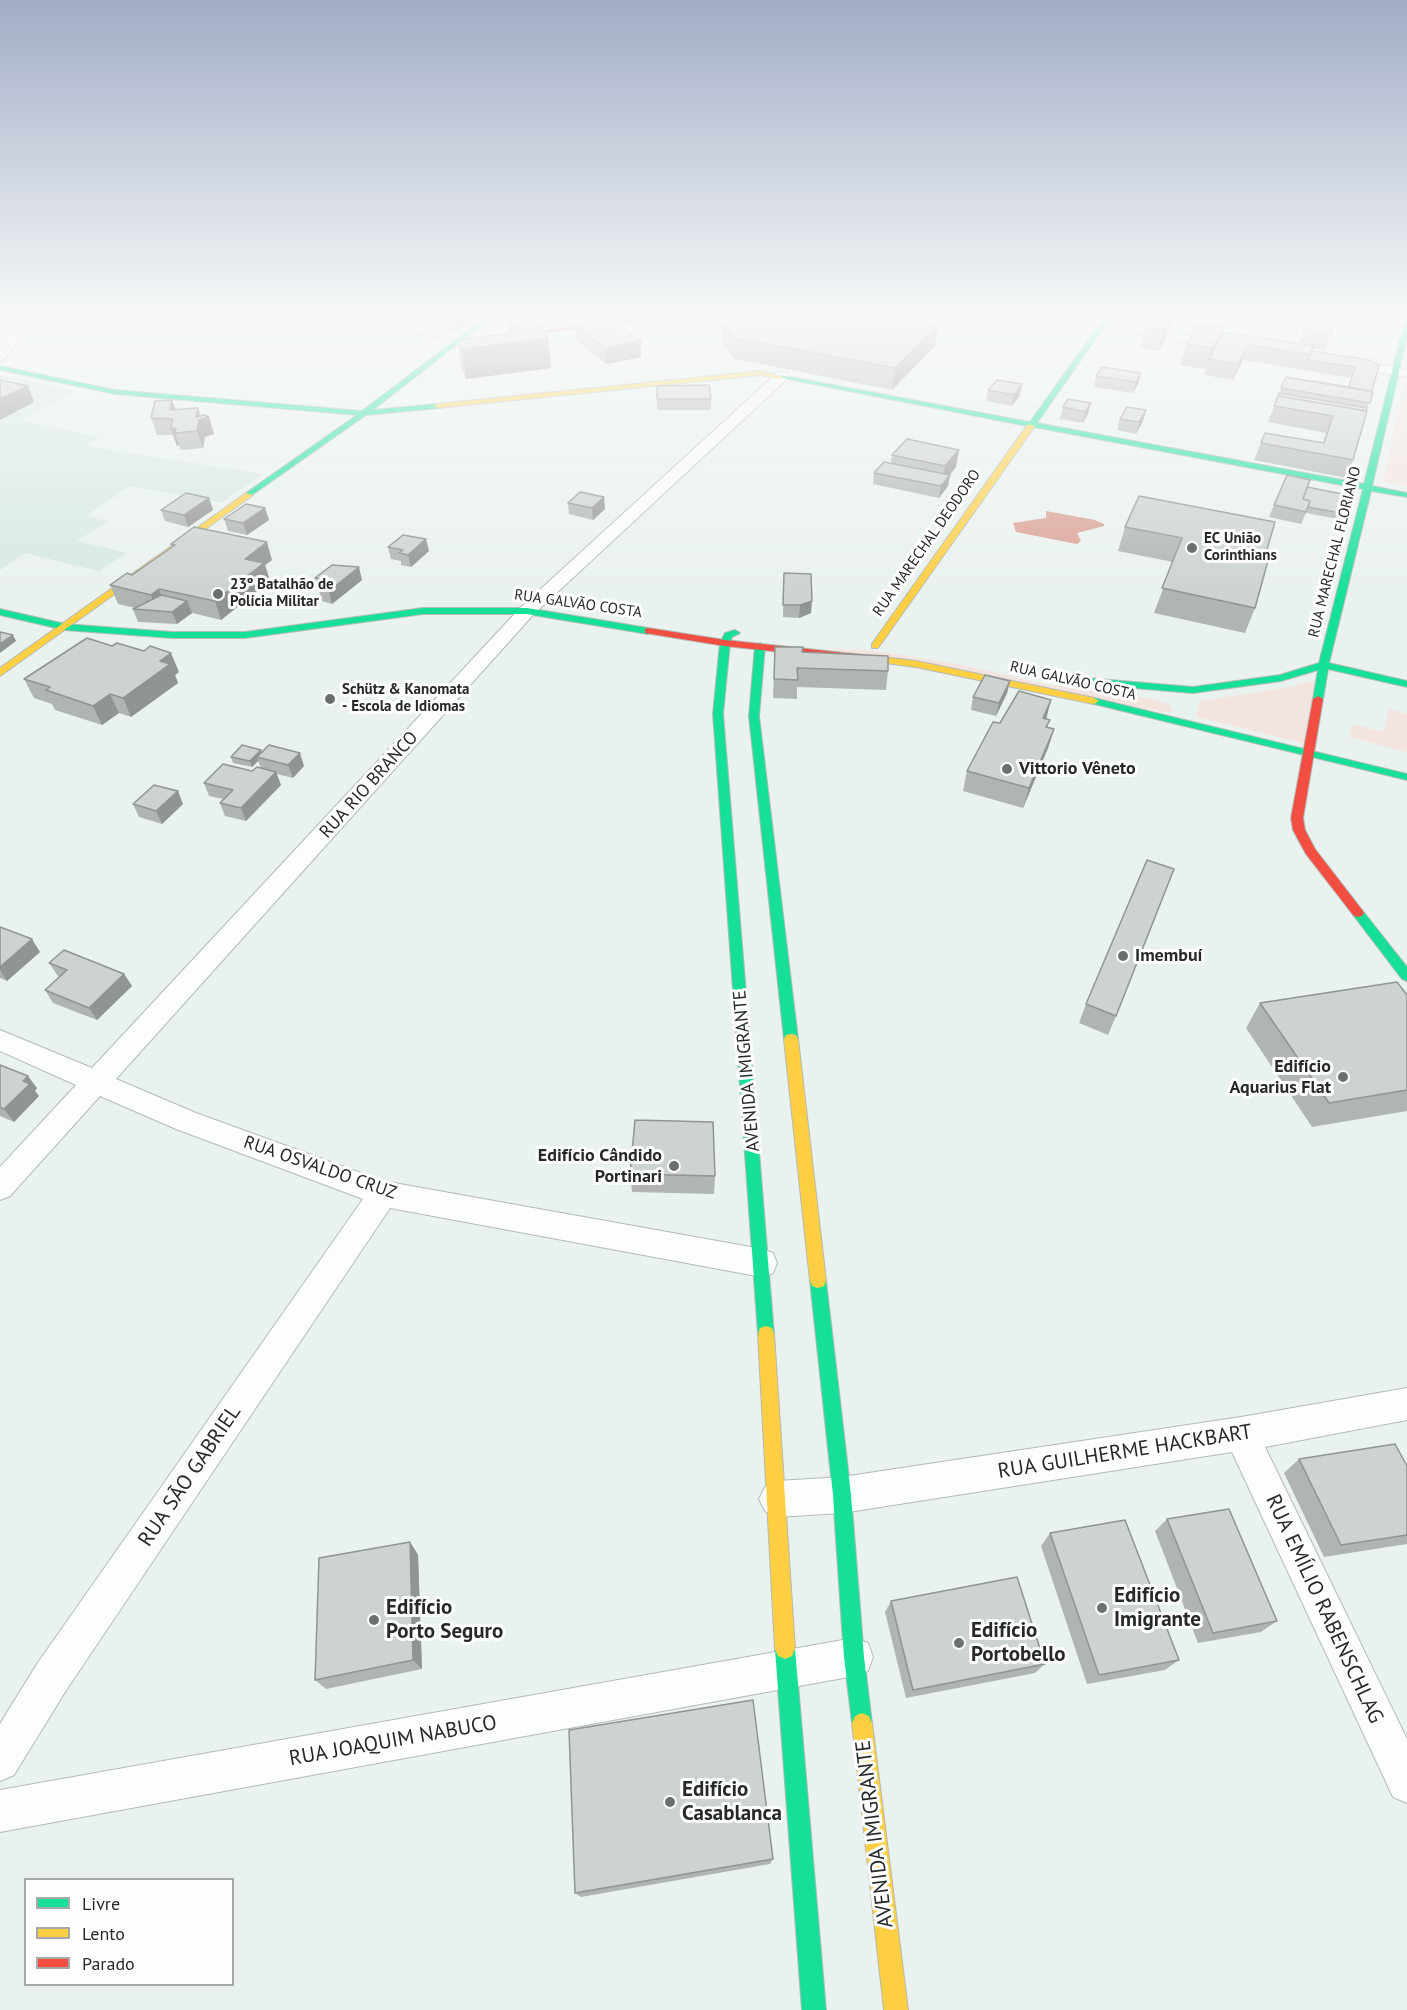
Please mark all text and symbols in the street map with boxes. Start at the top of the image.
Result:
street label: RUA MARECHAL FLORIANO [1305,465,1365,639]
street label: RUA MARECHAL DEODORO [869,466,985,620]
place label: EC União Corinthians [1204,530,1277,565]
marker: EC União Corinthians [1185,541,1199,555]
place label: 23º Batalhão de Polícia Militar [230,576,334,611]
street label: RUA GALVÃO COSTA [513,586,643,622]
marker: 23º Batalhão de Polícia Militar [211,587,225,601]
street label: RUA GALVÃO COSTA [1008,658,1138,704]
place label: Schütz & Kanomata - Escola de Idiomas [342,681,469,716]
marker: Schütz & Kanomata - Escola de Idiomas [323,692,337,706]
street label: RUA RIO BRANCO [315,727,423,843]
place label: Vittorio Vêneto [1019,758,1136,780]
marker: Vittorio Vêneto [1000,762,1014,776]
place label: Imembuí [1135,945,1202,967]
marker: Imembuí [1116,949,1130,963]
street label: AVENIDA IMIGRANTE [729,989,765,1153]
place label: Edifício Aquarius Flat [1230,1056,1331,1098]
marker: Edifício Aquarius Flat [1336,1070,1350,1084]
street label: RUA OSVALDO CRUZ [241,1132,399,1204]
place label: Edifício Cândido Portinari [538,1145,662,1188]
marker: Edifício Cândido Portinari [667,1159,681,1173]
street label: RUA SÃO GABRIEL [133,1401,247,1551]
street label: RUA GUILHERME HACKBART [996,1419,1254,1485]
street label: RUA EMÍLIO RABENSCHLAG [1260,1491,1388,1727]
place label: Edifício Imigrante [1114,1583,1201,1633]
place label: Edifício Porto Seguro [386,1595,503,1645]
marker: Edifício Imigrante [1095,1601,1109,1615]
marker: Edifício Porto Seguro [367,1613,381,1627]
place label: Edifício Portobello [971,1618,1066,1668]
marker: Edifício Portobello [952,1636,966,1650]
street label: RUA JOAQUIM NABUCO [287,1710,499,1772]
street label: AVENIDA IMIGRANTE [851,1739,899,1929]
place label: Edifício Casablanca [682,1777,782,1827]
marker: Edifício Casablanca [663,1795,677,1809]
legend [24,1878,234,1986]
text: Livre [82,1892,120,1915]
text: Lento [82,1922,125,1945]
text: Parado [82,1952,135,1975]

